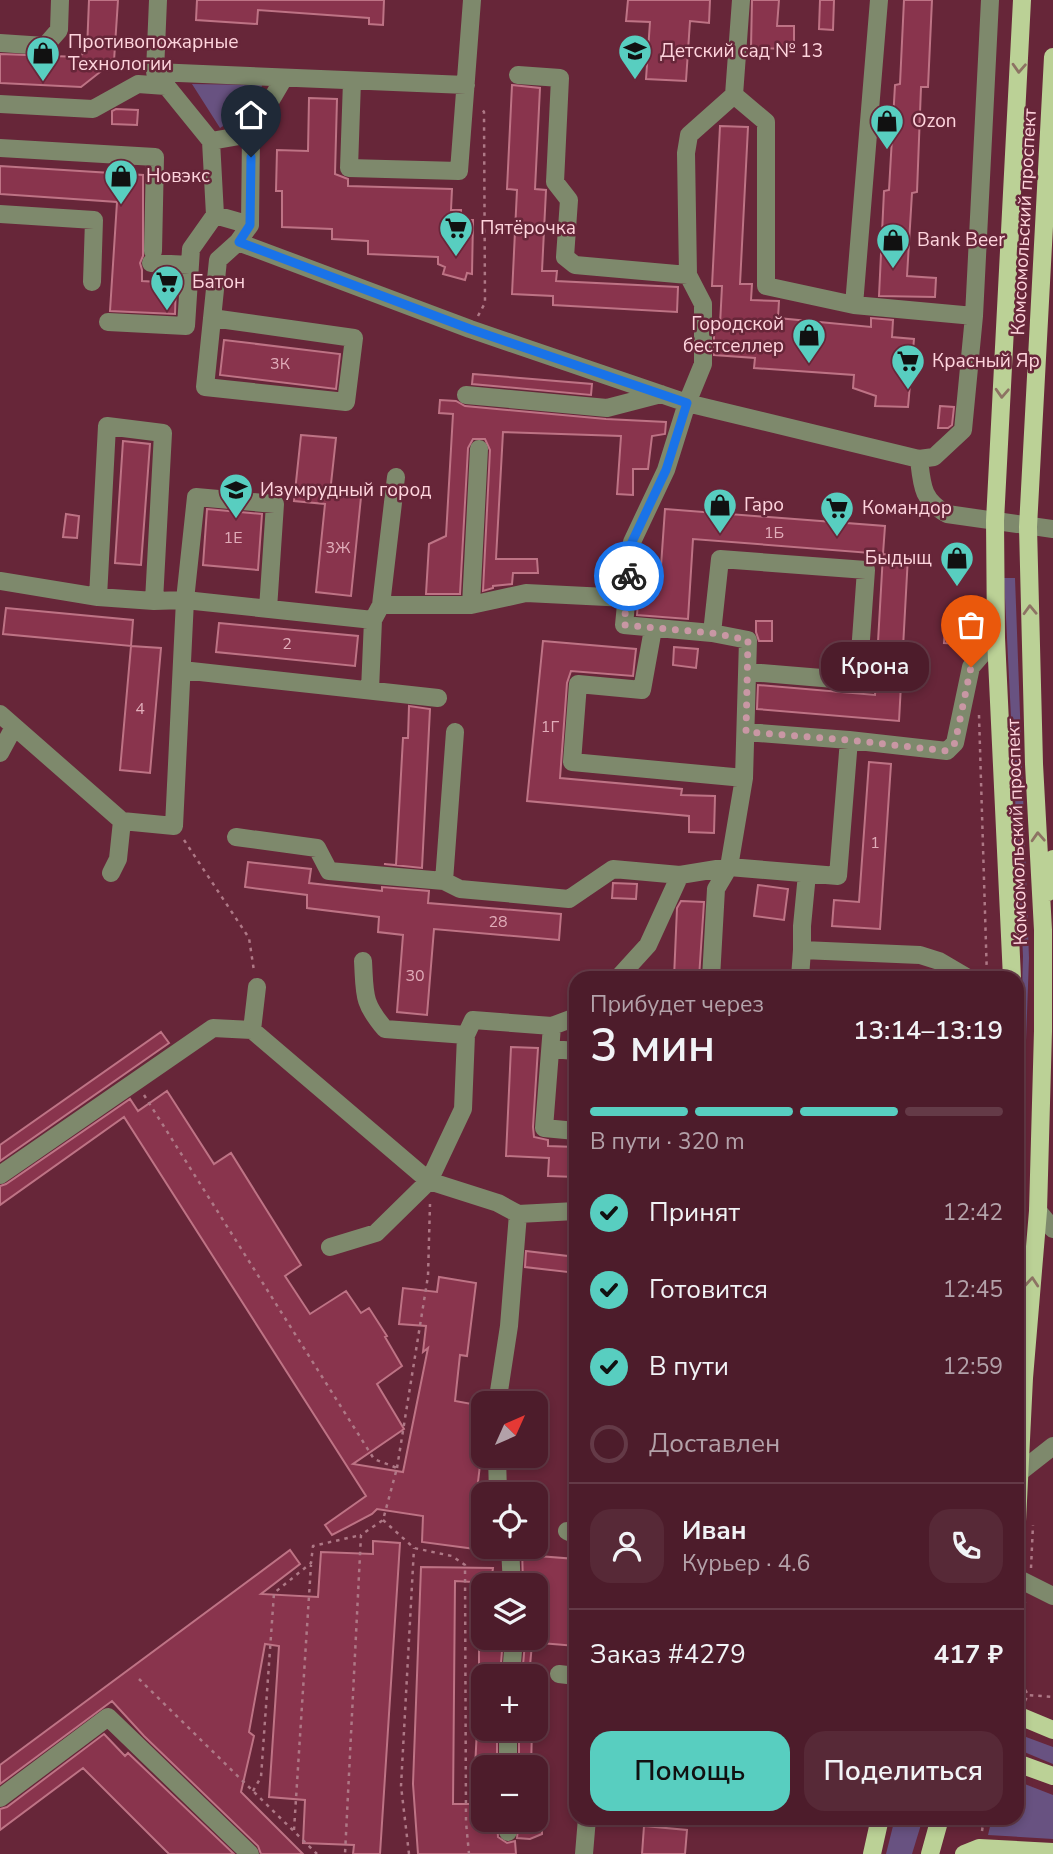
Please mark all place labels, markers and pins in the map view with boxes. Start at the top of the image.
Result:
place label: Противопожарные Технологии [68,29,239,77]
school or university icon: Детский сад № 13 [616,32,654,81]
shop icon: Противопожарные Технологии [24,34,62,83]
place label: Детский сад № 13 [660,38,823,64]
pin [221,85,281,157]
shop icon: Ozon [868,102,906,151]
place label: Ozon [912,108,957,134]
shop icon: Новэкс [102,157,140,206]
place label: Новэкс [146,163,210,189]
supermarket icon: Пятёрочка [437,209,475,258]
place label: Пятёрочка [480,215,576,241]
shop icon: Bank Beer [874,221,912,270]
place label: Bank Beer [917,227,1005,253]
supermarket icon: Батон [148,263,186,312]
place label: Батон [192,269,245,295]
place label: Городской бестселлер [683,311,784,359]
shop icon: Городской бестселлер [790,316,828,365]
supermarket icon: Красный Яр [889,342,927,391]
place label: Красный Яр [932,348,1040,374]
school or university icon: Изумрудный город [217,471,255,520]
place label: Изумрудный город [260,477,431,503]
shop icon: Гаро [701,486,739,535]
supermarket icon: Командор [818,489,856,538]
place label: Гаро [744,492,784,518]
place label: Командор [862,495,952,521]
shop icon: Быдыщ [938,539,976,588]
place label: Быдыщ [865,545,932,571]
pin [941,595,1001,667]
callout: Крона [820,642,929,692]

